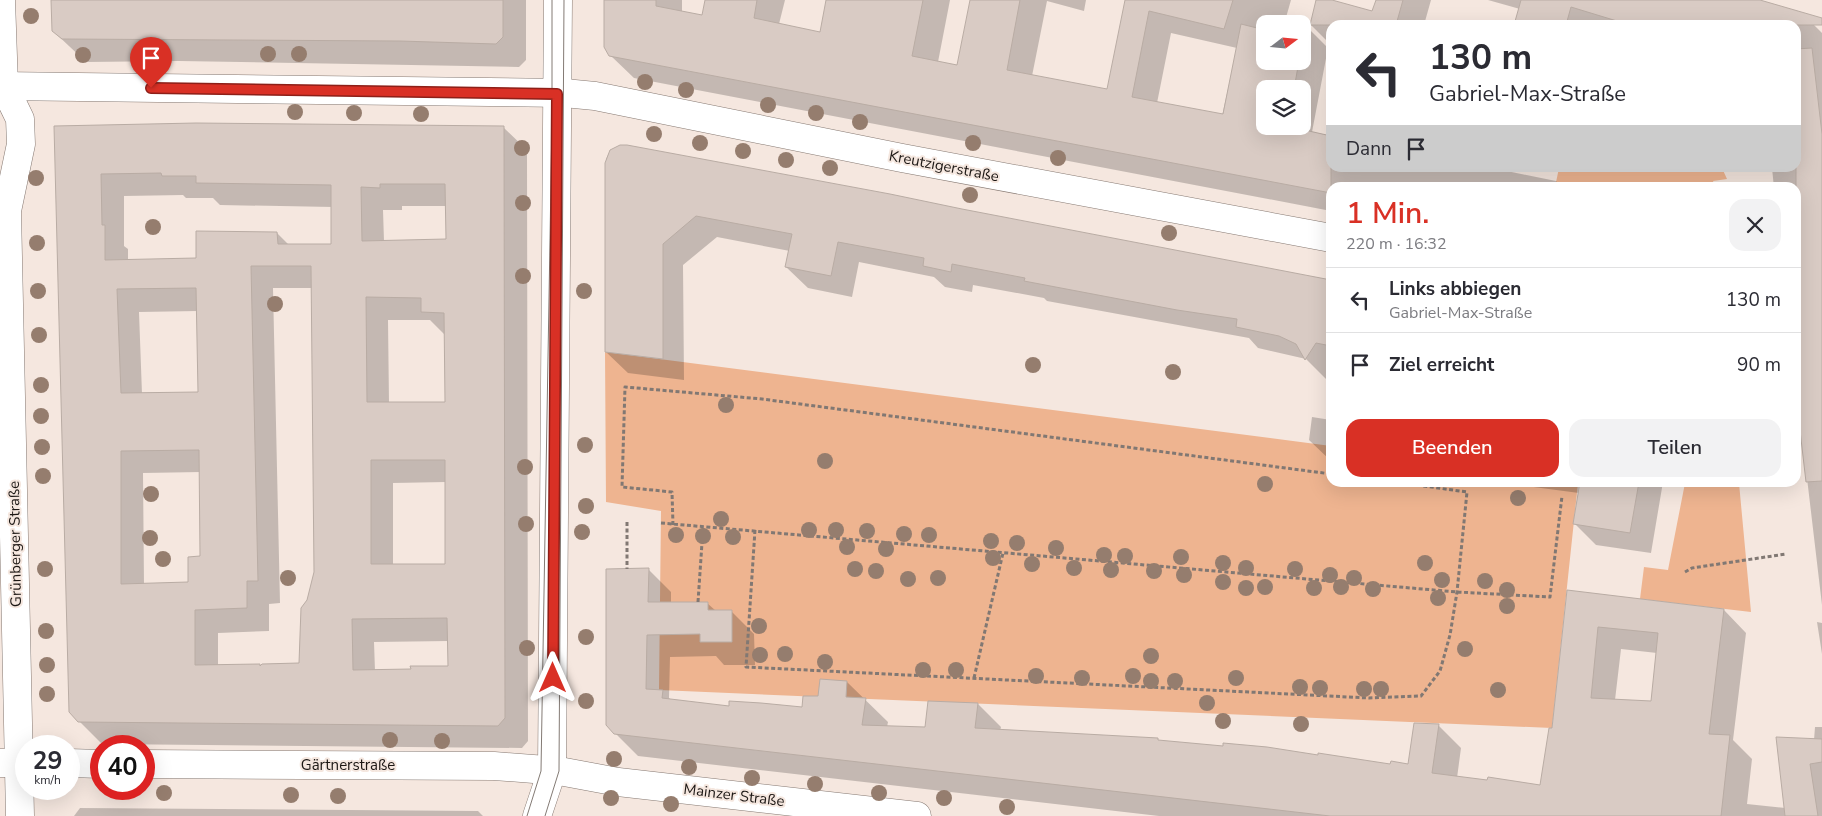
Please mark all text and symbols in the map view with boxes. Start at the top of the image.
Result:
north arrow [1256,15,1311,70]
map controls [1256,15,1311,135]
text: 130 m [1429,34,1532,81]
pin [130,37,172,88]
icon: left [1346,40,1411,105]
icon: arrive [137,44,165,72]
text: Gabriel-Max-Straße [1429,79,1626,109]
button: layers [1256,80,1311,135]
icon: arrive [1402,135,1430,163]
text: Dann [1346,136,1392,162]
street label: Kreutzigerstraße [887,146,1001,186]
text: 1 Min. [1346,193,1429,234]
button: close [1729,199,1781,251]
text: 220 m · 16:32 [1346,233,1447,255]
text: Links abbiegen [1389,276,1521,302]
icon: left [1346,286,1374,314]
text: 130 m [1726,287,1781,313]
text: Gabriel-Max-Straße [1389,302,1532,324]
icon: arrive [1346,351,1374,379]
text: Ziel erreicht [1389,352,1494,378]
text: 90 m [1737,352,1781,378]
button: Beenden [1346,419,1559,477]
button: Teilen [1569,419,1781,477]
street label: Grünberger Straße [4,481,26,607]
position arrow [526,651,578,703]
speed limit sign: 40 [90,735,155,800]
text: 29 [32,744,63,778]
street label: Gärtnerstraße [301,755,395,775]
text: km/h [34,772,61,788]
street label: Mainzer Straße [682,779,786,811]

